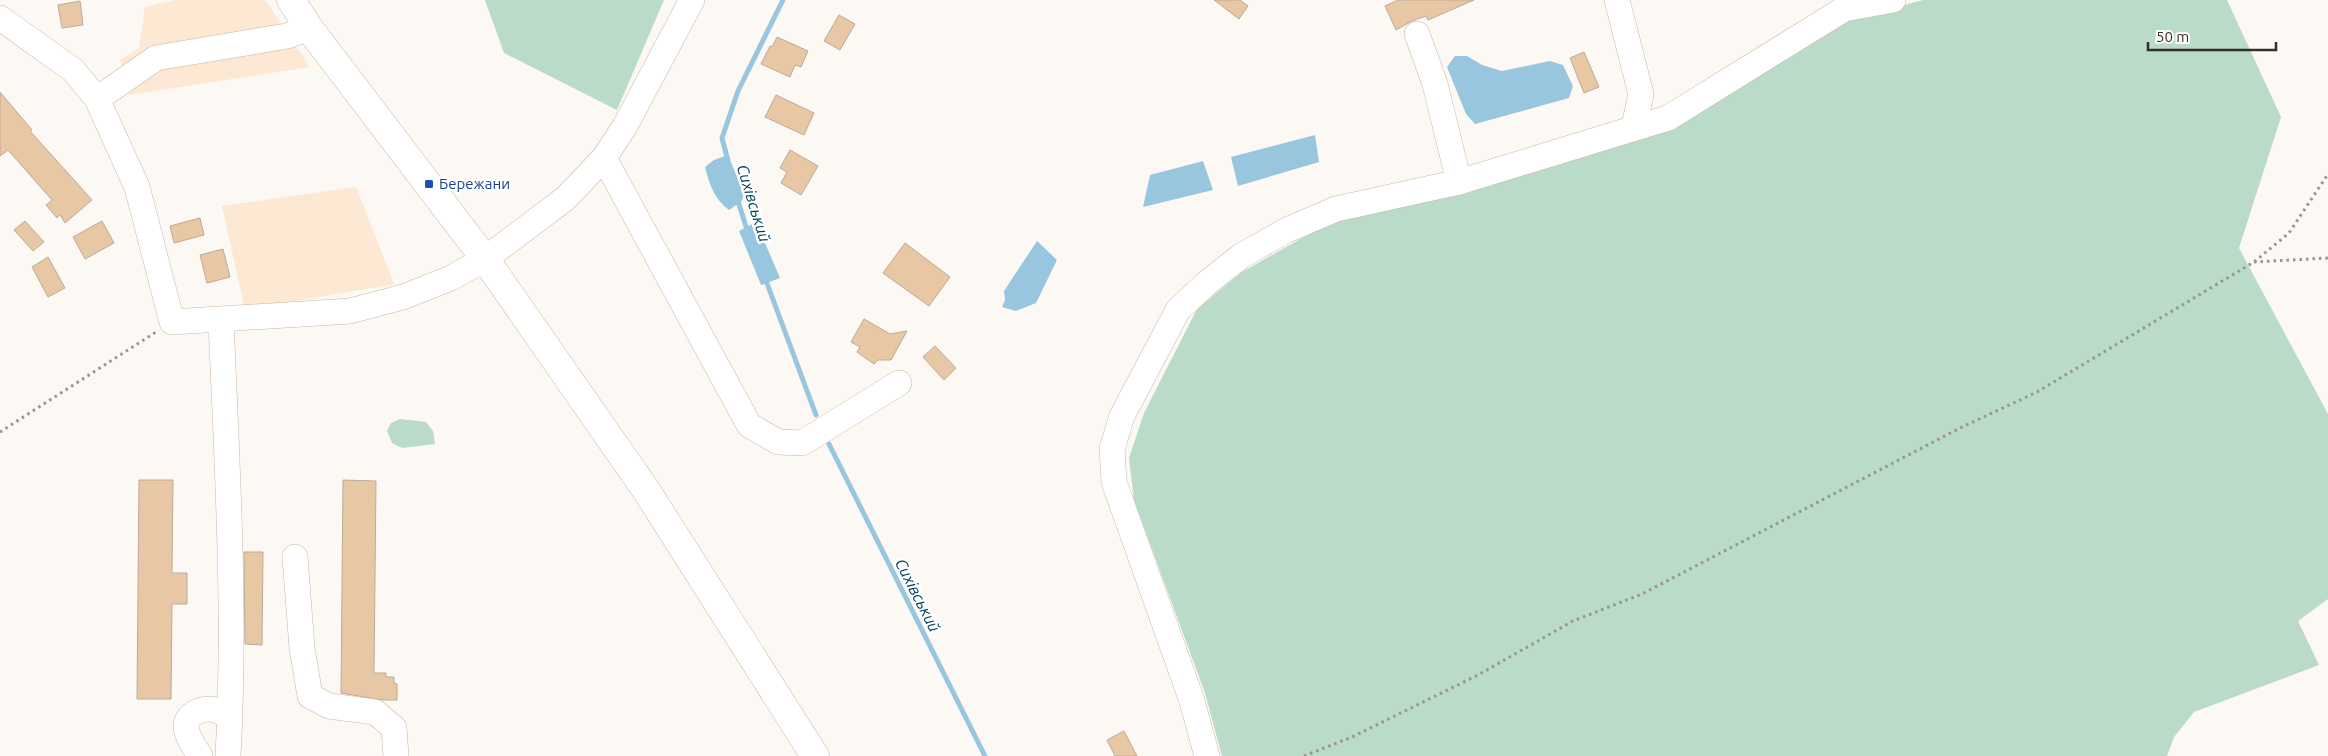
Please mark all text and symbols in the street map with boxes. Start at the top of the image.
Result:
scale bar [2148,20,2276,52]
text: 50 m [2156,28,2189,45]
water label: Сихівський [734,162,774,244]
place label: Бережани [439,175,510,192]
marker: Бережани [423,178,435,190]
water label: Сихівський [892,555,944,635]

